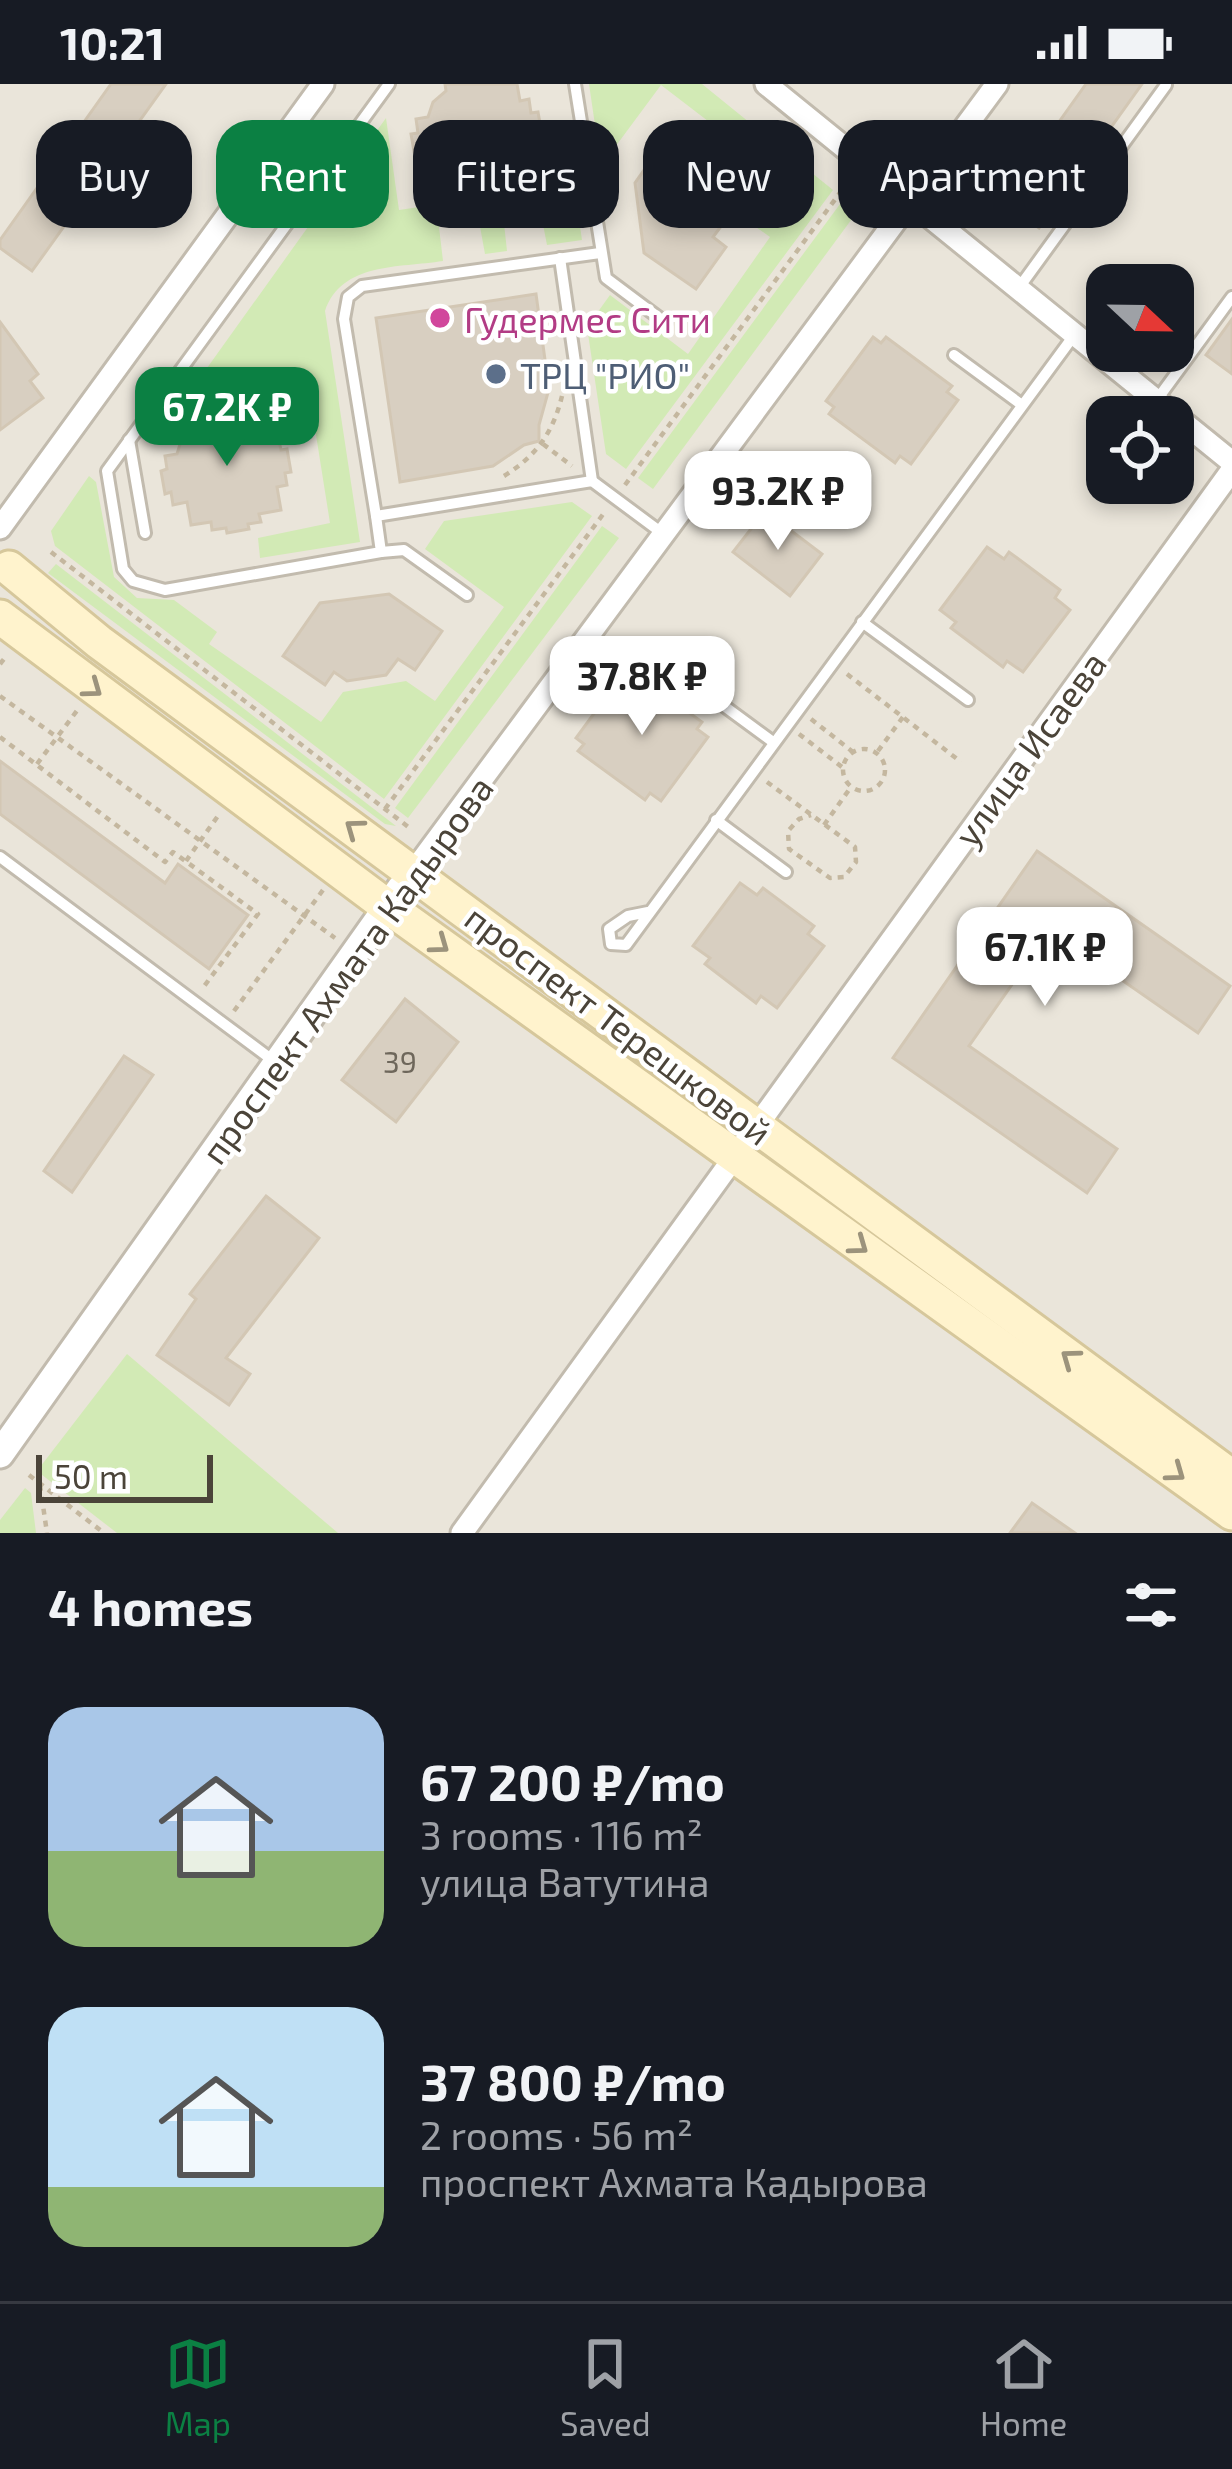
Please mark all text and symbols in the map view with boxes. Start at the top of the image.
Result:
text: 10:21 [60,15,165,69]
chip: Buy [36,120,192,228]
chip: Rent [216,120,389,228]
chip: Filters [413,120,619,228]
chip: New [643,120,814,228]
chip: Apartment [838,120,1128,228]
north arrow [1086,264,1194,372]
map controls [1086,264,1194,504]
place label: Гудермес Сити [464,297,711,341]
marker: Гудермес Сити [427,305,453,331]
place label: ТРЦ "РИО" [520,353,690,396]
marker: ТРЦ "РИО" [483,361,509,387]
pin: 67.2K ₽ [116,367,338,469]
text: 67.2K ₽ [162,382,292,429]
button: locate [1086,396,1194,504]
pin: 93.2K ₽ [667,451,889,553]
text: 93.2K ₽ [711,466,845,513]
pin: 37.8K ₽ [531,636,753,738]
street label: улица Исаева [944,642,1115,854]
text: 37.8K ₽ [577,651,707,698]
one-way arrow [79,674,101,696]
street label: проспект Ахмата Кадырова [191,767,501,1171]
one-way arrow [346,821,367,843]
street label: проспект Терешковой [457,895,781,1153]
pin: 67.1K ₽ [934,907,1156,1009]
text: 67.1K ₽ [984,922,1106,969]
one-way arrow [427,931,449,953]
house number: 39 [383,1043,417,1079]
one-way arrow [846,1232,868,1254]
one-way arrow [1062,1351,1083,1373]
scale bar [36,1449,213,1502]
text: 50 m [54,1456,128,1496]
one-way arrow [1163,1459,1185,1481]
icon: filters [1118,1572,1184,1638]
text: 4 homes [48,1575,253,1636]
text: 67 200 ₽/mo [420,1750,725,1811]
icon: home [144,1755,288,1899]
text: 3 rooms · 116 m² [420,1811,703,1858]
text: улица Ватутина [420,1858,709,1905]
text: 37 800 ₽/mo [420,2050,726,2111]
icon: home [144,2055,288,2199]
text: 2 rooms · 56 m² [420,2111,693,2158]
text: проспект Ахмата Кадырова [420,2158,928,2205]
tab: Map [165,2331,231,2443]
tab: Saved [560,2331,651,2443]
tab: Home [980,2331,1067,2443]

